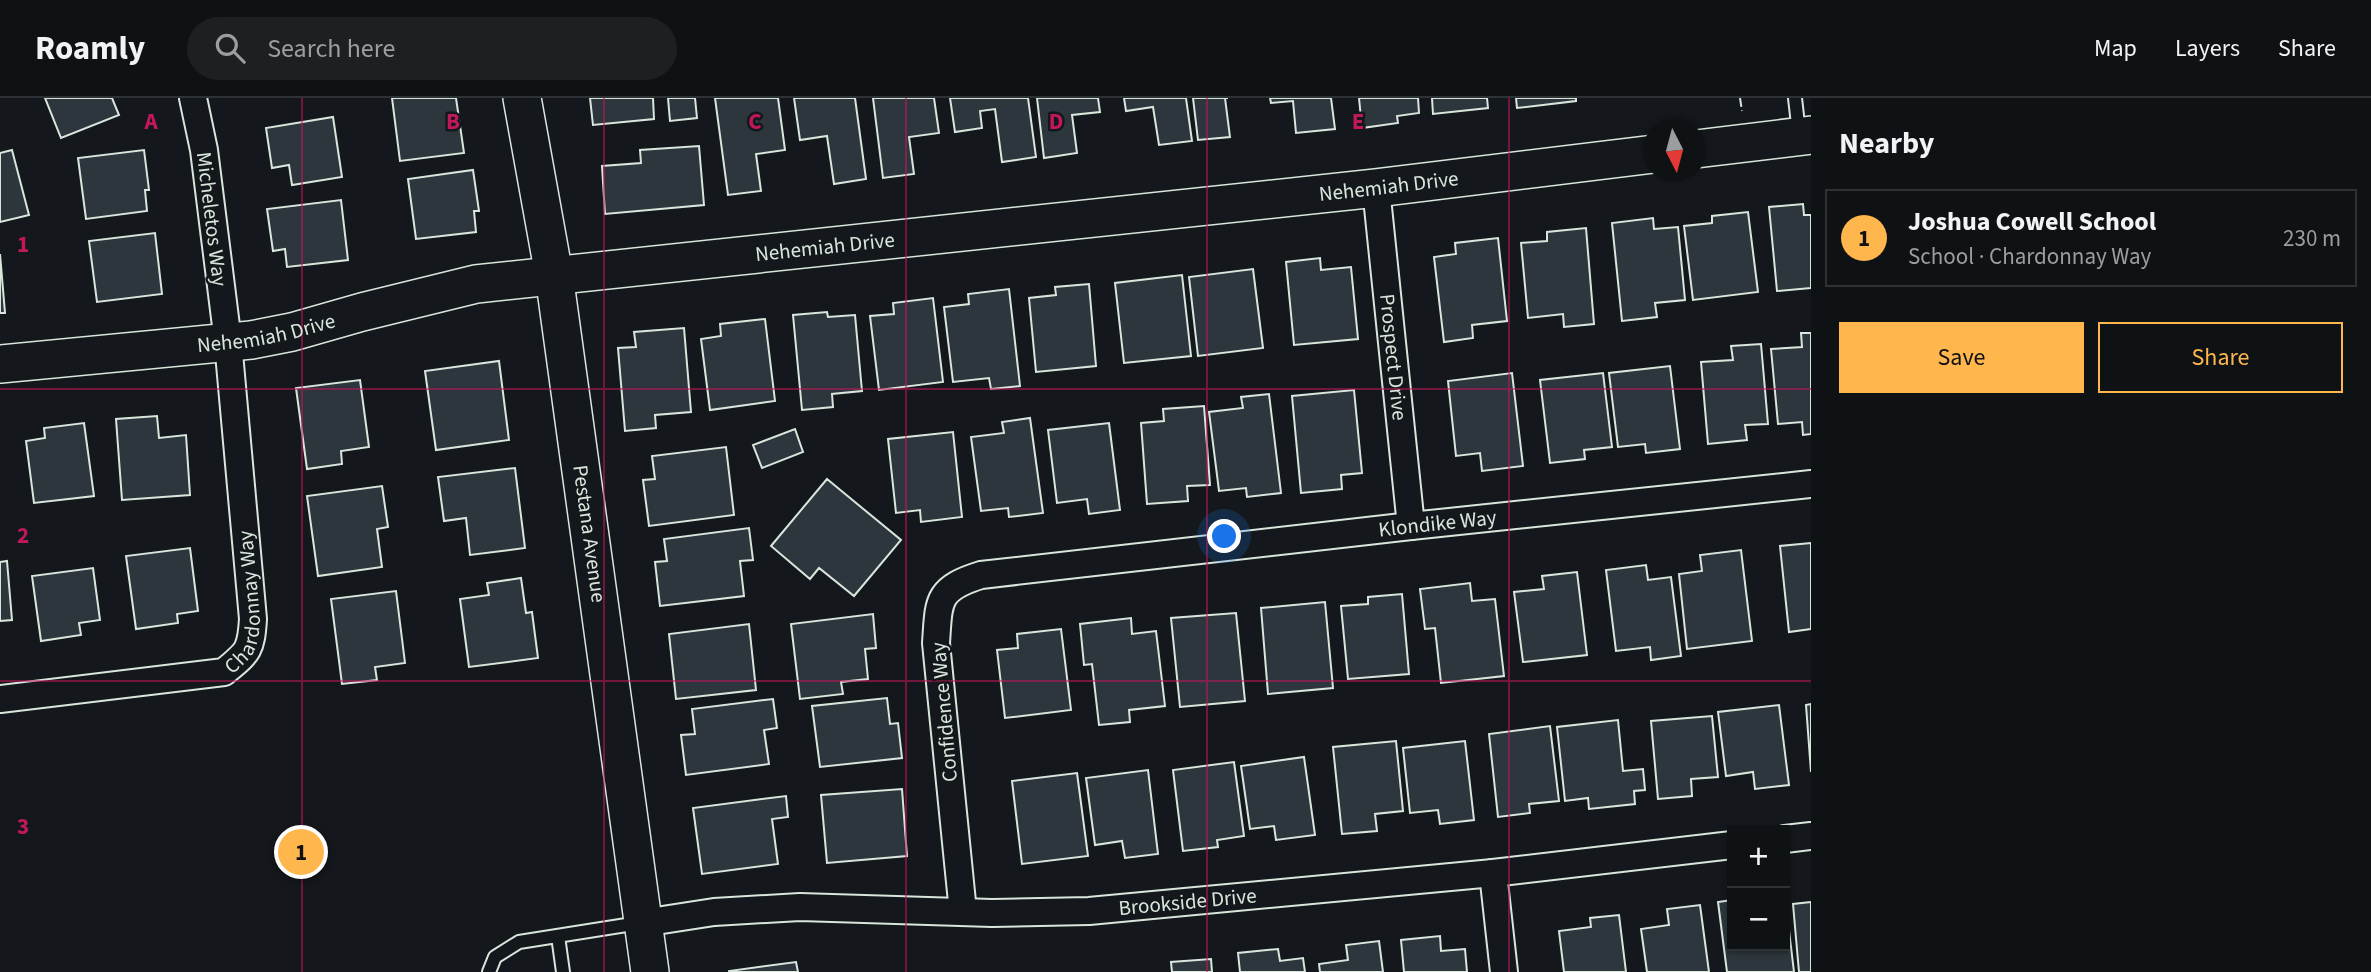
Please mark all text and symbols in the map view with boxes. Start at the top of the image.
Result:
search box [187,17,677,80]
text: Roamly [35,25,145,72]
icon: search [211,29,249,67]
text: Search here [267,30,395,67]
text: Map [2094,31,2137,66]
text: Layers [2175,31,2240,66]
text: Share [2278,31,2336,66]
text: A [143,105,158,138]
text: B [446,105,460,138]
text: C [748,105,762,138]
text: D [1049,105,1063,138]
text: E [1352,105,1364,138]
north arrow [1643,119,1706,182]
text: Nearby [1839,122,1934,165]
street label: Micheletos Way [189,150,235,288]
street label: Nehemiah Drive [1317,163,1460,209]
text: Joshua Cowell School [1908,203,2156,240]
text: 1 [1858,222,1870,255]
text: 230 m [2283,222,2341,255]
street label: Nehemiah Drive [754,224,896,269]
text: 1 [17,228,29,261]
text: School · Chardonnay Way [1908,240,2151,273]
street label: Prospect Drive [1372,292,1415,422]
street label: Nehemiah Drive [196,305,339,360]
button: Save [1839,322,2084,393]
button: Share [2098,322,2343,393]
street label: Pestana Avenue [565,463,614,604]
street label: Klondike Way [1377,502,1498,545]
text: 2 [17,519,29,552]
your location [1207,519,1241,553]
street label: Chardonnay Way [218,529,268,681]
street label: Confidence Way [923,641,965,783]
text: 3 [17,810,29,843]
map controls [1727,825,1790,951]
button: + [1727,825,1790,888]
pin: 1 [278,826,324,878]
street label: Brookside Drive [1117,880,1258,923]
button: − [1727,888,1790,951]

